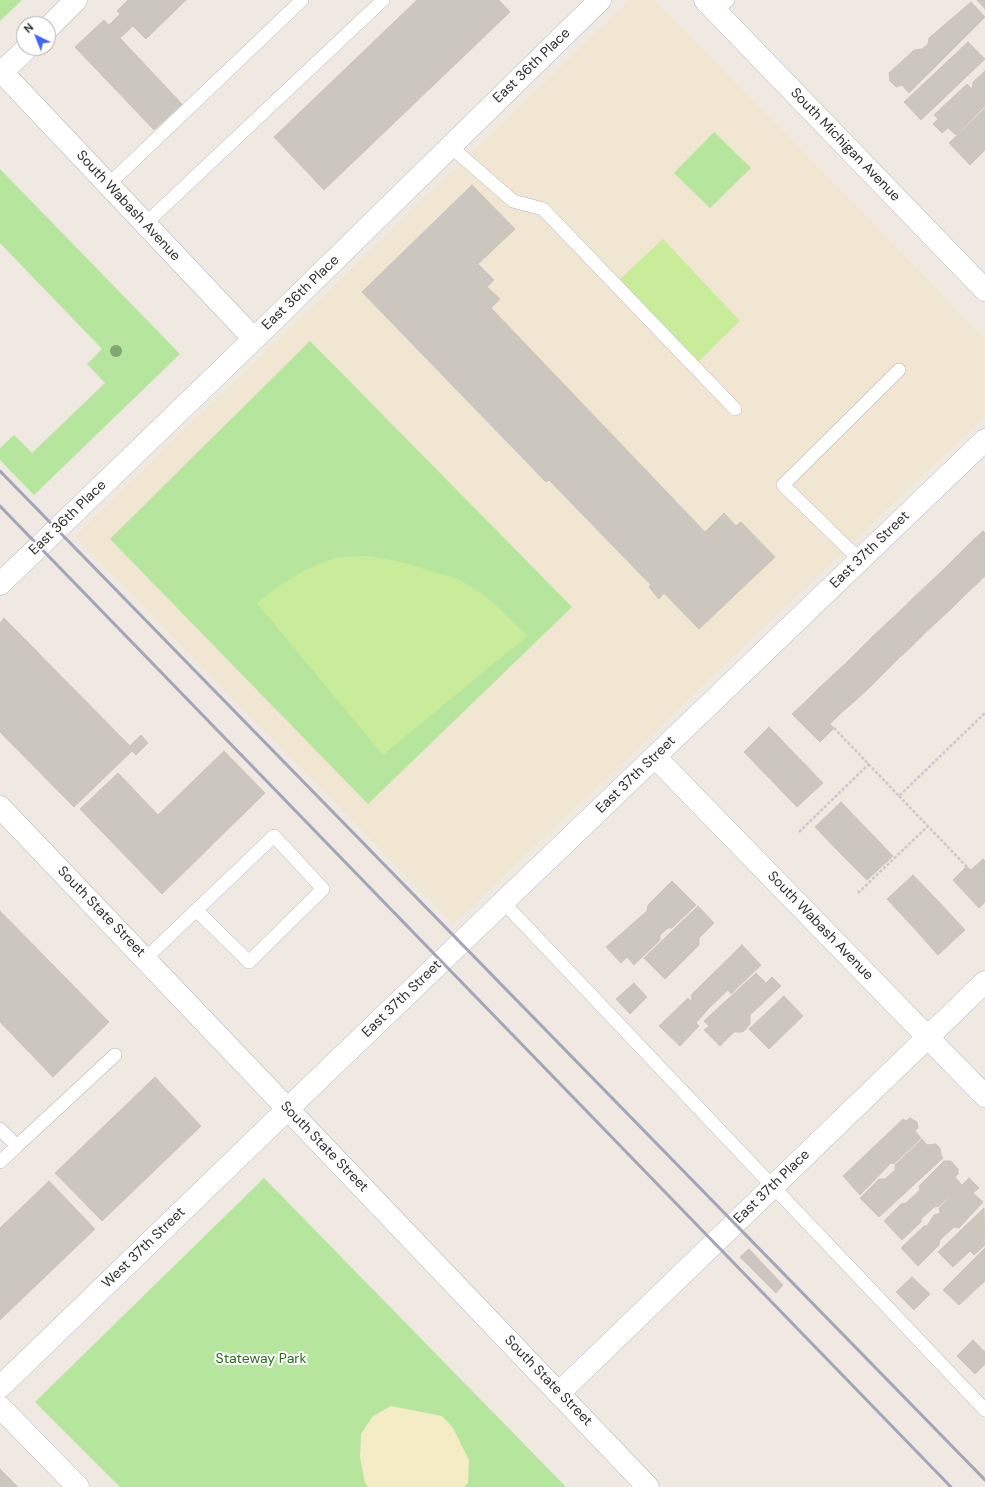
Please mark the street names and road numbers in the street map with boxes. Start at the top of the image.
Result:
street label: East 36th Place [490,25,574,107]
street label: South Michigan Avenue [787,85,903,205]
street label: South Wabash Avenue [72,147,184,265]
street label: East 36th Place [259,252,343,334]
street label: East 36th Place [26,477,110,559]
street label: East 37th Street [827,508,913,592]
street label: East 37th Street [593,733,679,817]
street label: South State Street [53,863,149,961]
street label: South Wabash Avenue [764,868,876,984]
street label: East 37th Street [359,957,445,1041]
street label: South State Street [276,1098,372,1196]
street label: East 37th Place [731,1147,813,1227]
street label: West 37th Street [99,1204,189,1292]
street label: South State Street [500,1332,596,1430]

